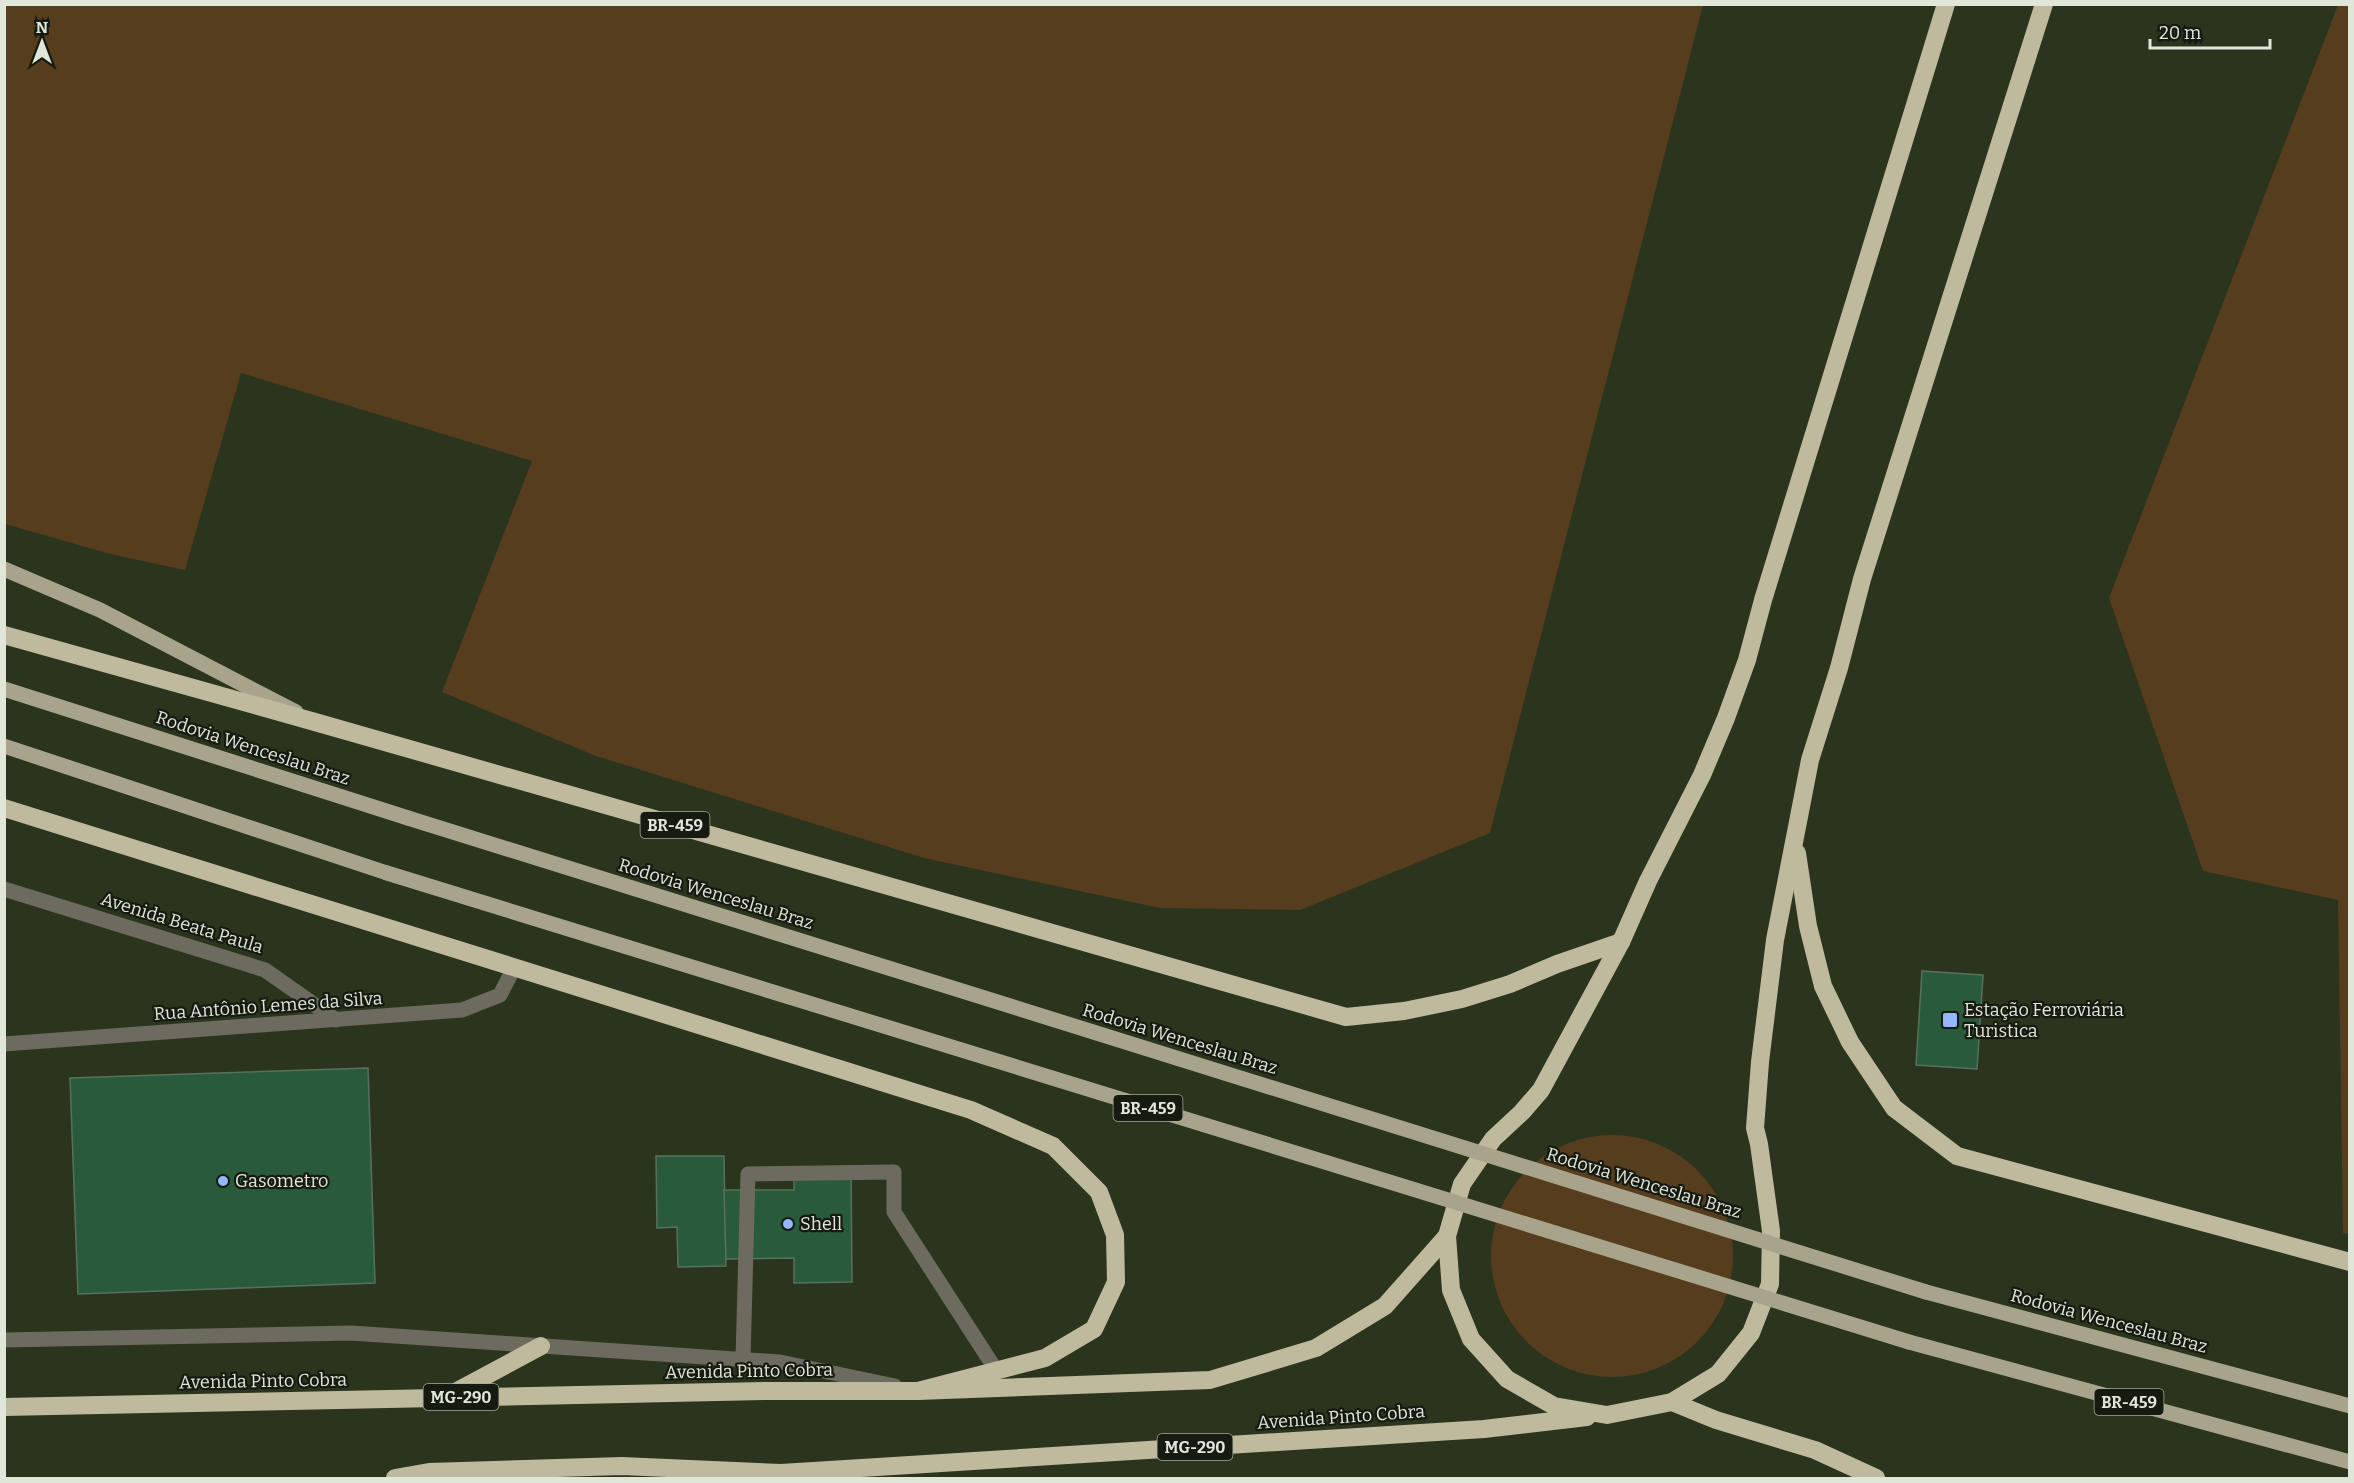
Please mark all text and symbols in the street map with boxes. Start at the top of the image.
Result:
north arrow [12,12,72,72]
scale bar [2150,12,2270,50]
text: N [36,18,48,37]
text: 20 m [2159,22,2201,44]
street label: Rodovia Wenceslau Braz [153,706,353,790]
road number: BR-459 [640,812,710,838]
street label: Rodovia Wenceslau Braz [616,854,816,934]
street label: Avenida Beata Paula [98,888,266,958]
street label: Rua Antônio Lemes da Silva [153,987,383,1025]
street label: Rodovia Wenceslau Braz [1080,999,1280,1079]
place label: Estação Ferroviária Turistica [1964,999,2124,1042]
marker: Estação Ferroviária Turistica [1941,1011,1959,1029]
road number: BR-459 [1114,1095,1182,1121]
street label: Rodovia Wenceslau Braz [1544,1143,1744,1223]
place label: Gasometro [235,1170,328,1192]
marker: Gasometro [216,1174,230,1188]
place label: Shell [800,1213,842,1235]
marker: Shell [781,1217,795,1231]
street label: Rodovia Wenceslau Braz [2008,1284,2210,1358]
street label: Avenida Pinto Cobra [665,1359,833,1383]
street label: Avenida Pinto Cobra [179,1369,347,1393]
road number: MG-290 [424,1384,498,1410]
road number: BR-459 [2094,1389,2164,1415]
street label: Avenida Pinto Cobra [1256,1400,1426,1434]
road number: MG-290 [1158,1434,1232,1460]

